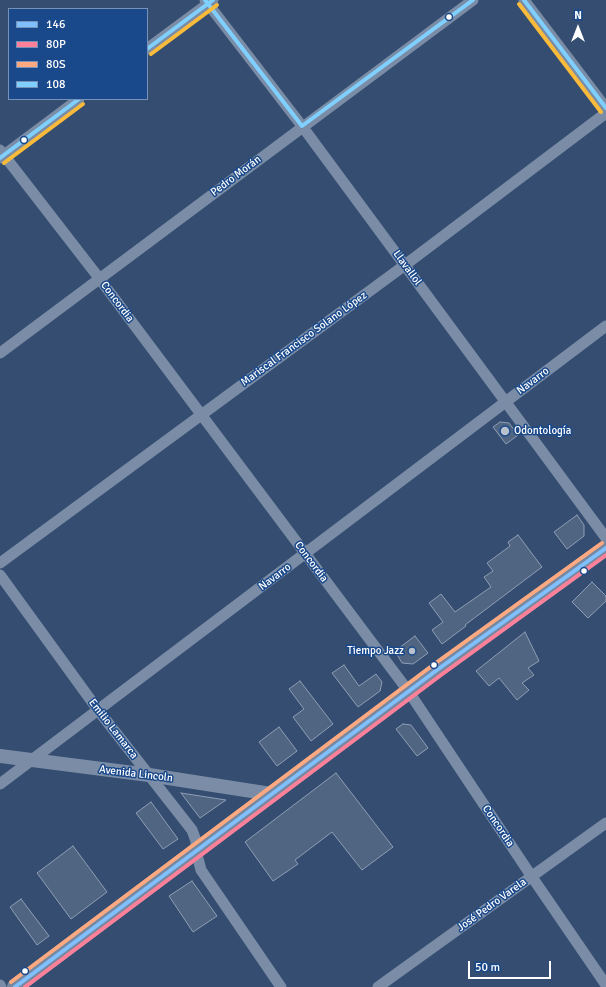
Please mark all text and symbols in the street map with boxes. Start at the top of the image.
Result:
legend [8,8,148,100]
north arrow [558,8,598,48]
text: N [574,9,582,22]
unlabelled marker [444,12,454,22]
text: 146 [46,17,65,32]
text: 80P [46,37,66,52]
text: 80S [46,57,66,72]
text: 108 [46,77,65,92]
unlabelled marker [19,135,29,145]
street label: Pedro Morán [208,153,264,199]
street label: Llavallol [390,248,424,288]
street label: Concordia [97,279,137,325]
street label: Mariscal Francisco Solano López [238,289,370,389]
street label: Navarro [514,365,552,397]
place label: Odontología [514,424,571,438]
marker: Odontología [499,425,511,437]
street label: Concordia [291,539,331,585]
street label: Navarro [256,561,294,593]
unlabelled marker [579,566,589,576]
place label: Tiempo Jazz [347,644,404,658]
marker: Tiempo Jazz [407,646,417,656]
unlabelled marker [429,660,439,670]
street label: Emilio Lamarca [86,696,140,762]
street label: Avenida Lincoln [98,763,174,785]
street label: Concordia [479,803,517,849]
street label: José Pedro Varela [455,875,529,935]
scale bar [470,953,553,979]
text: 50 m [475,960,500,975]
unlabelled marker [20,966,30,976]

